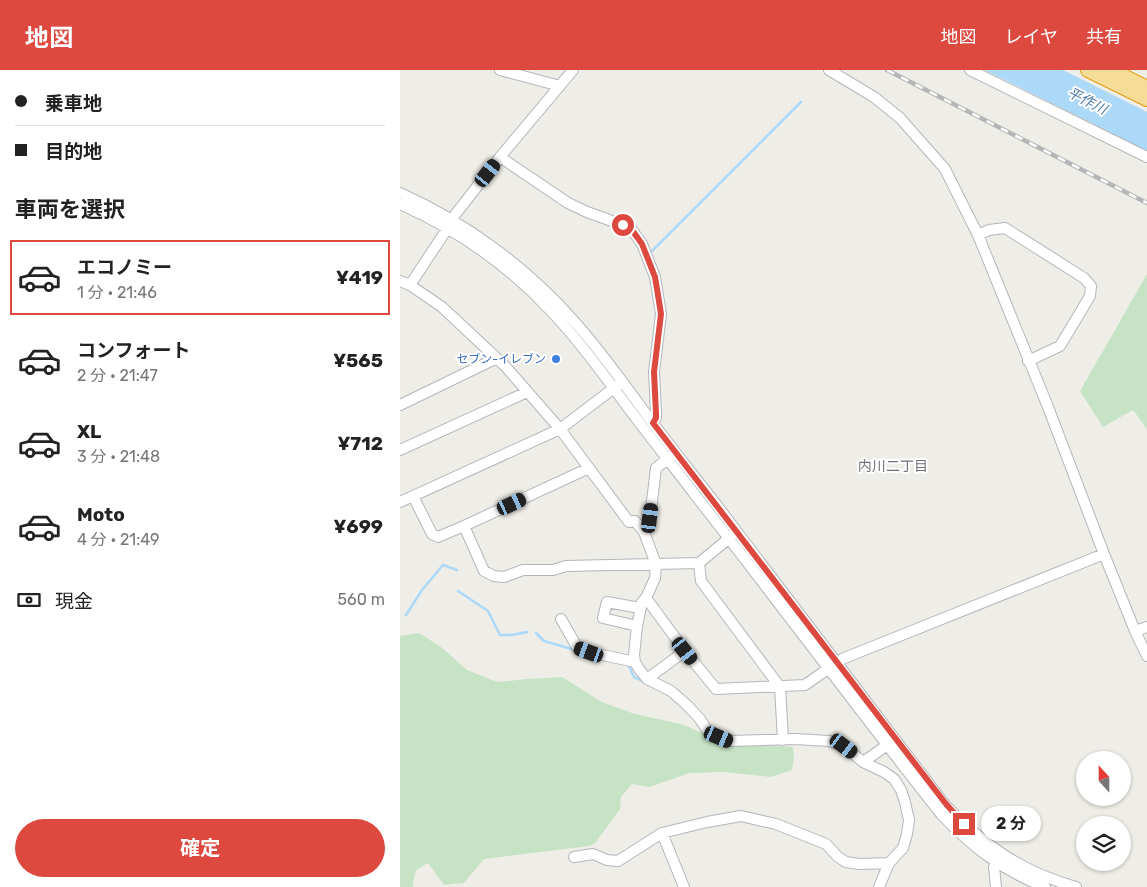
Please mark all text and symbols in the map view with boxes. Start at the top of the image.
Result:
text: 地図 [25,24,73,52]
text: 地図 [941,26,977,48]
text: レイヤ [1005,26,1058,48]
text: 共有 [1086,26,1122,48]
water label: 平作川 [1064,84,1111,119]
text: 乗車地 [45,92,102,115]
text: 目的地 [45,140,102,163]
car [472,157,503,189]
text: 車両を選択 [15,196,125,223]
route start [612,214,634,236]
icon: car [17,255,62,300]
text: エコノミー [77,256,172,279]
text: ¥419 [336,266,383,289]
text: 1 分 · 21:46 [77,283,157,302]
icon: car [17,338,62,383]
text: コンフォート [77,339,190,362]
text: ¥565 [333,349,383,372]
place label: セブン-イレブン [456,352,546,366]
marker: セブン-イレブン [550,353,562,365]
text: 2 分 · 21:47 [77,366,158,385]
text: XL [77,420,101,443]
icon: car [17,421,62,466]
text: ¥712 [337,432,383,455]
text: 3 分 · 21:48 [77,447,160,466]
district label: 内川二丁目 [858,458,928,475]
car [495,491,528,517]
car [640,502,659,534]
text: Moto [77,503,125,526]
icon: car [17,504,62,549]
text: ¥699 [333,515,383,538]
text: 4 分 · 21:49 [77,530,160,549]
icon: cash [15,586,43,614]
text: 現金 [55,590,93,613]
text: 560 m [338,590,385,609]
car [669,635,700,667]
car [572,640,605,664]
car [702,724,735,750]
car [827,731,860,761]
north arrow [1076,751,1131,806]
map controls [1076,751,1131,871]
callout: 2 分 [982,806,1042,842]
route end [953,813,975,835]
text: 2 分 [996,814,1026,833]
button: layers [1076,816,1131,871]
button: 確定 [15,819,385,877]

